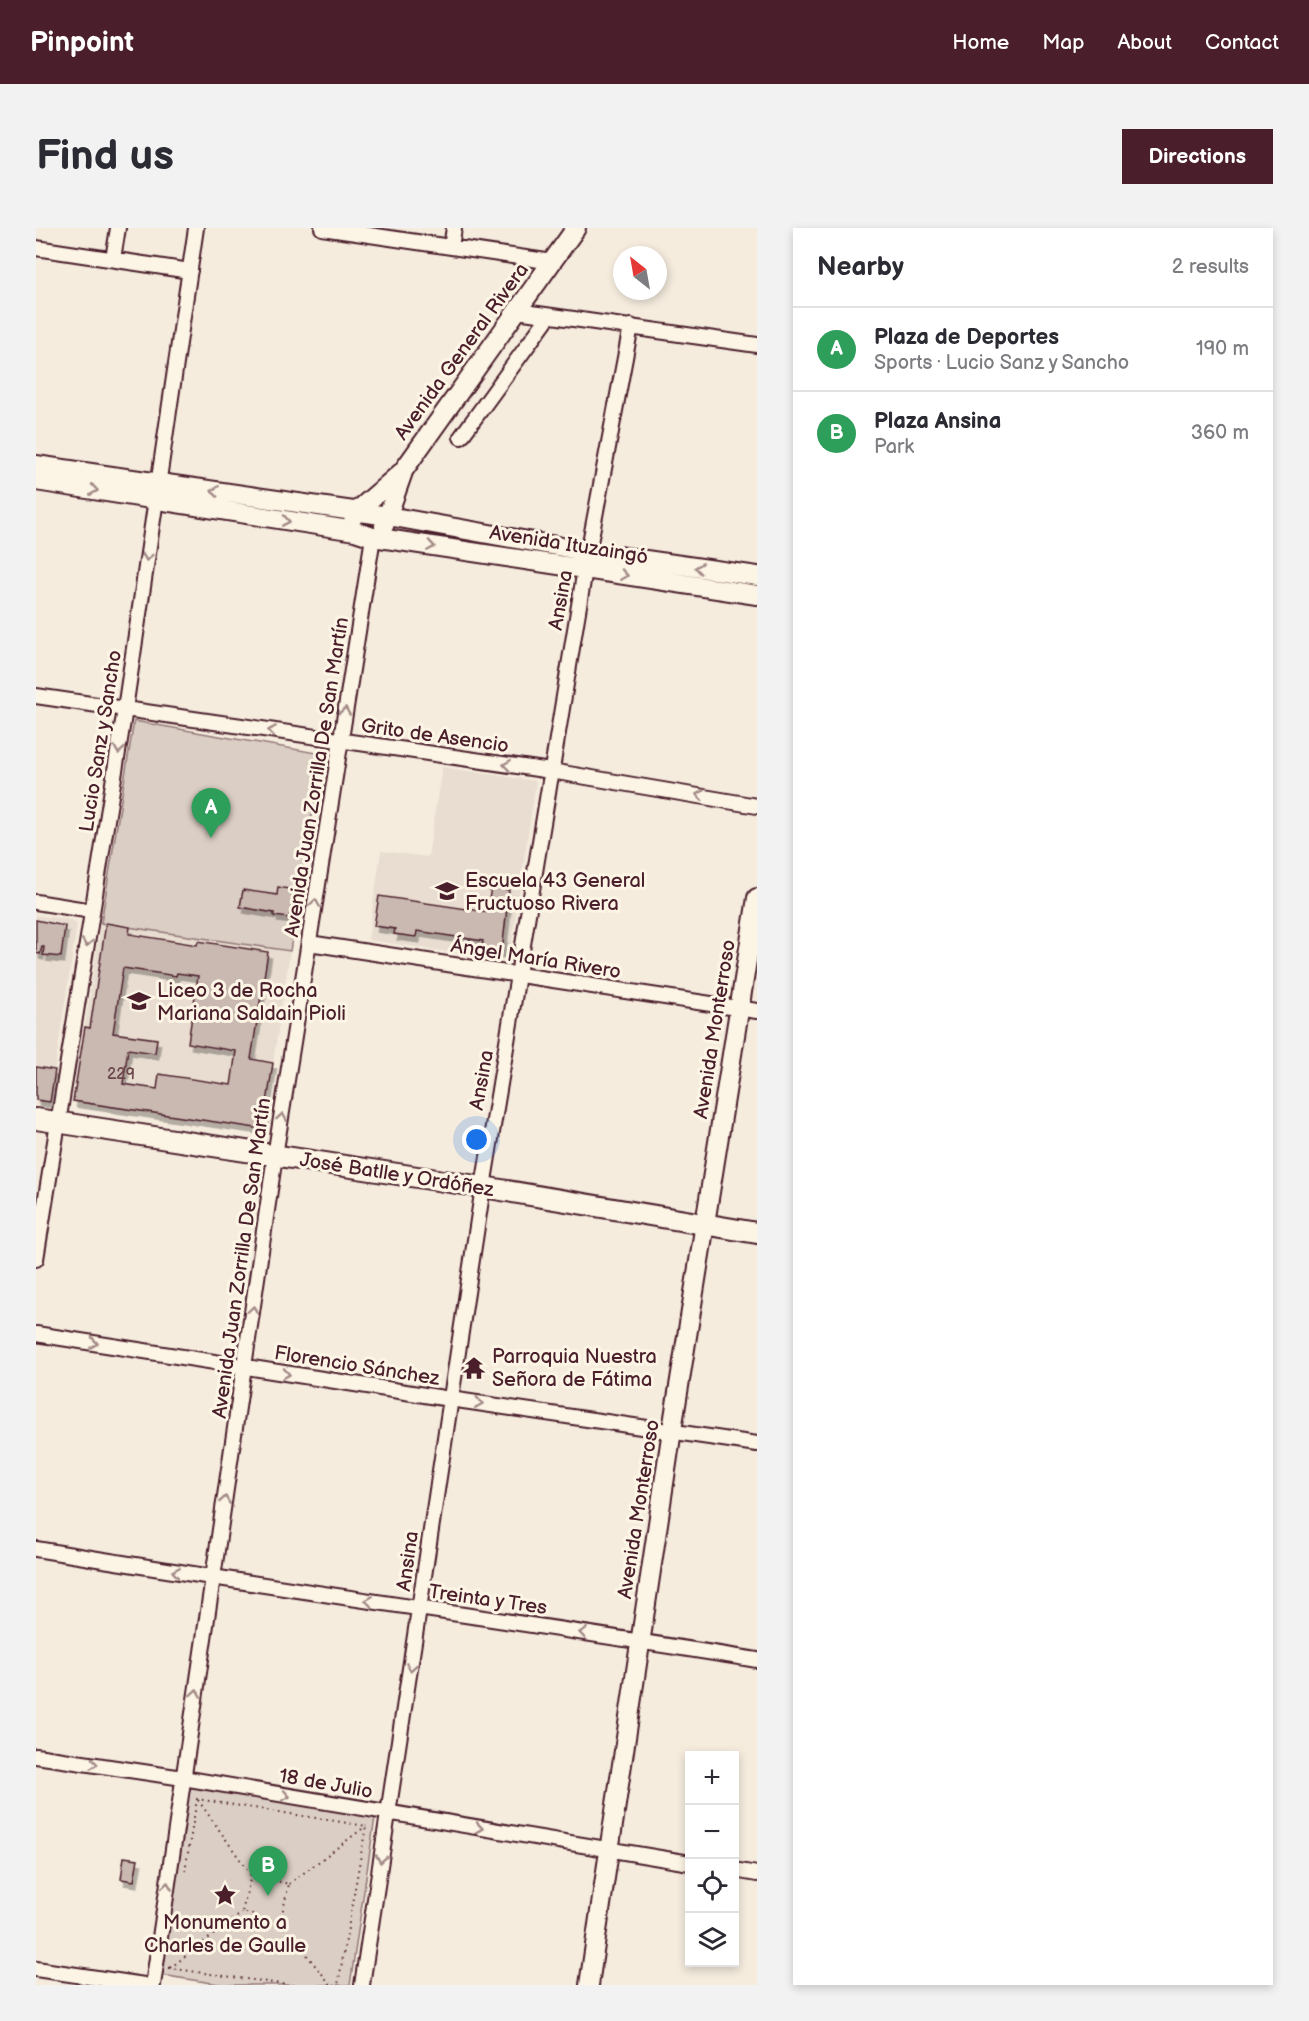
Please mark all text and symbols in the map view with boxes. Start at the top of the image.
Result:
text: Pinpoint [30,26,134,59]
text: Home [952,30,1009,55]
text: Map [1042,30,1084,55]
text: About [1117,30,1172,55]
text: Contact [1205,30,1279,55]
button: Directions [1122,129,1273,184]
text: Find us [36,131,174,182]
north arrow [613,246,667,300]
text: Nearby [817,252,904,283]
text: 2 results [1172,255,1249,279]
street label: Avenida General Rivera [390,259,534,445]
text: Plaza de Deportes [874,324,1059,351]
text: A [830,337,843,361]
text: 190 m [1196,337,1249,361]
text: Sports · Lucio Sanz y Sancho [874,351,1129,375]
text: Plaza Ansina [874,408,1001,435]
text: B [829,421,844,445]
text: 360 m [1191,421,1249,445]
text: Park [874,435,914,459]
one-way arrow [89,484,98,496]
one-way arrow [211,486,220,498]
one-way arrow [281,514,291,527]
street label: Avenida Ituzaingó [488,521,650,569]
one-way arrow [427,539,436,551]
one-way arrow [142,553,154,562]
one-way arrow [695,562,704,574]
street label: Ansina [544,568,578,632]
one-way arrow [619,569,629,581]
street label: Avenida Juan Zorrilla De San Martín [280,616,354,939]
street label: Lucio Sanz y Sancho [75,649,127,834]
one-way arrow [338,706,351,716]
street label: Grito de Asencio [359,714,510,758]
one-way arrow [268,726,277,738]
one-way arrow [113,746,125,755]
one-way arrow [502,759,512,771]
pin: A [192,788,231,838]
one-way arrow [695,789,705,802]
place label: Escuela 43 General Fructuoso Rivera [465,869,645,916]
school or university icon: Escuela 43 General Fructuoso Rivera [434,878,460,904]
one-way arrow [309,899,321,908]
street label: Ángel María Rivero [449,933,623,984]
one-way arrow [81,937,94,947]
street label: Avenida Monterroso [689,938,741,1120]
place label: Liceo 3 de Rocha Mariana Saldain Pioli [157,979,346,1026]
school or university icon: Liceo 3 de Rocha Mariana Saldain Pioli [126,988,152,1014]
street label: Ansina [465,1048,499,1112]
house number: 229 [107,1065,135,1084]
street label: Avenida Juan Zorrilla De San Martín [208,1096,276,1420]
one-way arrow [275,1112,287,1121]
your location [462,1125,491,1154]
street label: José Batlle y Ordóñez [298,1148,496,1202]
one-way arrow [247,1305,259,1314]
one-way arrow [88,1336,98,1349]
street label: Florencio Sánchez [272,1341,442,1391]
place label: Parroquia Nuestra Señora de Fátima [492,1345,657,1392]
temple icon: Parroquia Nuestra Señora de Fátima [461,1355,487,1381]
one-way arrow [282,1367,291,1379]
one-way arrow [474,1397,484,1409]
street label: Avenida Monterroso [613,1418,665,1600]
one-way arrow [219,1495,231,1505]
street label: Ansina [392,1529,424,1593]
one-way arrow [172,1566,182,1579]
street label: Treinta y Tres [427,1580,549,1620]
one-way arrow [365,1596,374,1608]
one-way arrow [578,1627,588,1639]
one-way arrow [406,1662,418,1671]
one-way arrow [189,1688,201,1697]
map controls [685,1751,739,1967]
button: + [685,1751,739,1805]
one-way arrow [89,1758,98,1770]
street label: 18 de Julio [277,1764,374,1804]
one-way arrow [282,1789,291,1801]
button: − [685,1805,739,1859]
one-way arrow [473,1821,483,1834]
pin: B [248,1846,288,1896]
one-way arrow [376,1855,388,1864]
button: locate [685,1859,739,1913]
one-way arrow [161,1881,173,1890]
place icon: Monumento a Charles de Gaulle [212,1882,238,1908]
place label: Monumento a Charles de Gaulle [144,1911,306,1958]
button: layers [685,1913,739,1967]

